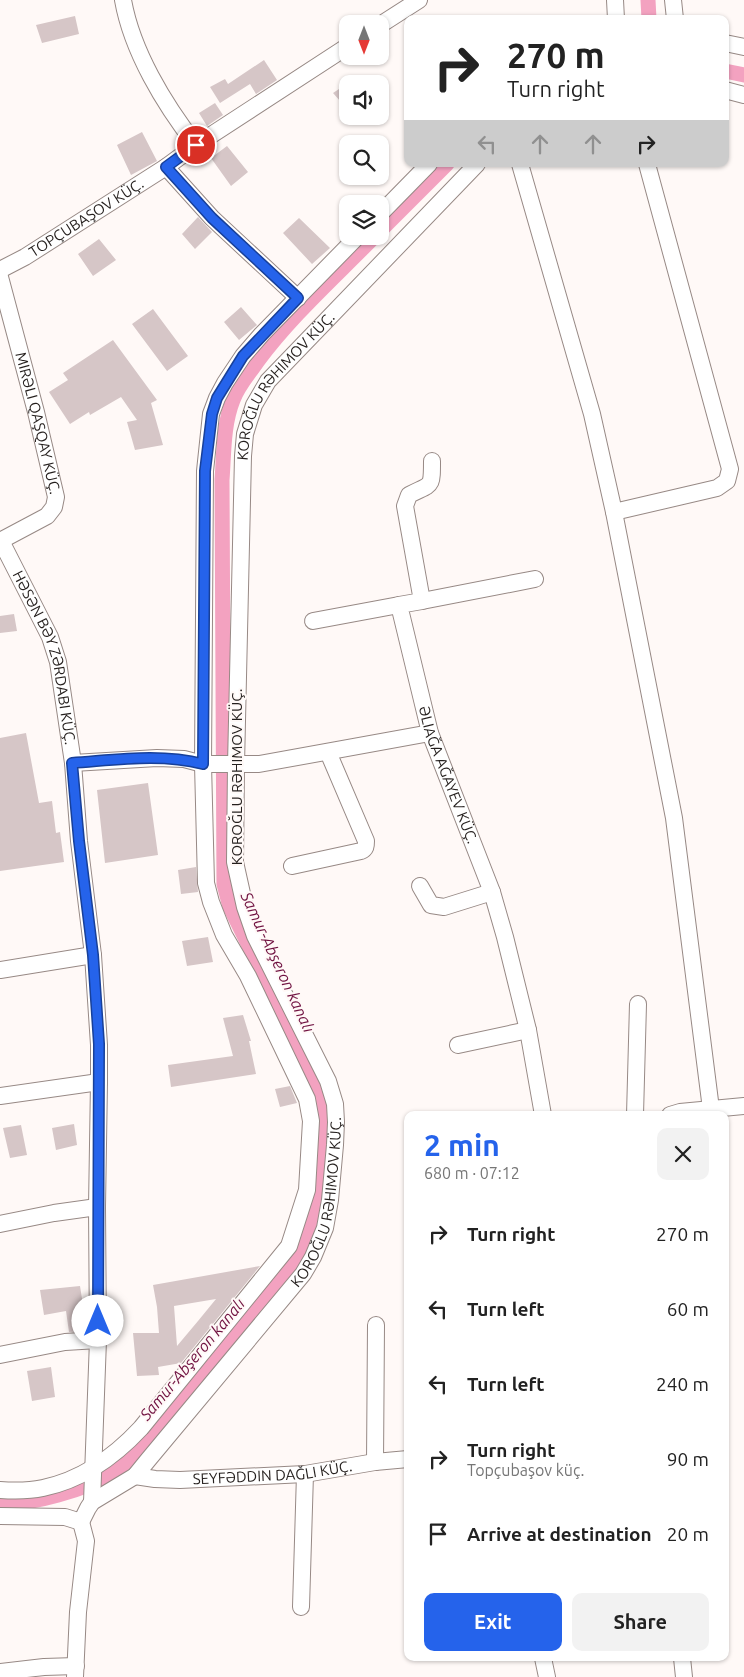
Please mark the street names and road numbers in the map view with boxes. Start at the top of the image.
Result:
street label: TOPÇUBAŞOV KÜÇ. [26,175,147,260]
street label: KOROĞLU RƏHIMOV KÜÇ. [234,308,338,461]
street label: MIRƏLI QAŞQAY KÜÇ. [12,350,64,496]
street label: HƏSƏN BƏY ZƏRDABI KÜÇ. [10,568,79,746]
street label: KOROĞLU RƏHIMOV KÜÇ. [228,689,245,865]
street label: ƏLIAĞA AĞAYEV KÜÇ. [416,704,481,846]
street label: KOROĞLU RƏHIMOV KÜÇ. [287,1117,344,1290]
street label: SEYFƏDDIN DAĞLI KÜÇ. [192,1457,353,1487]

